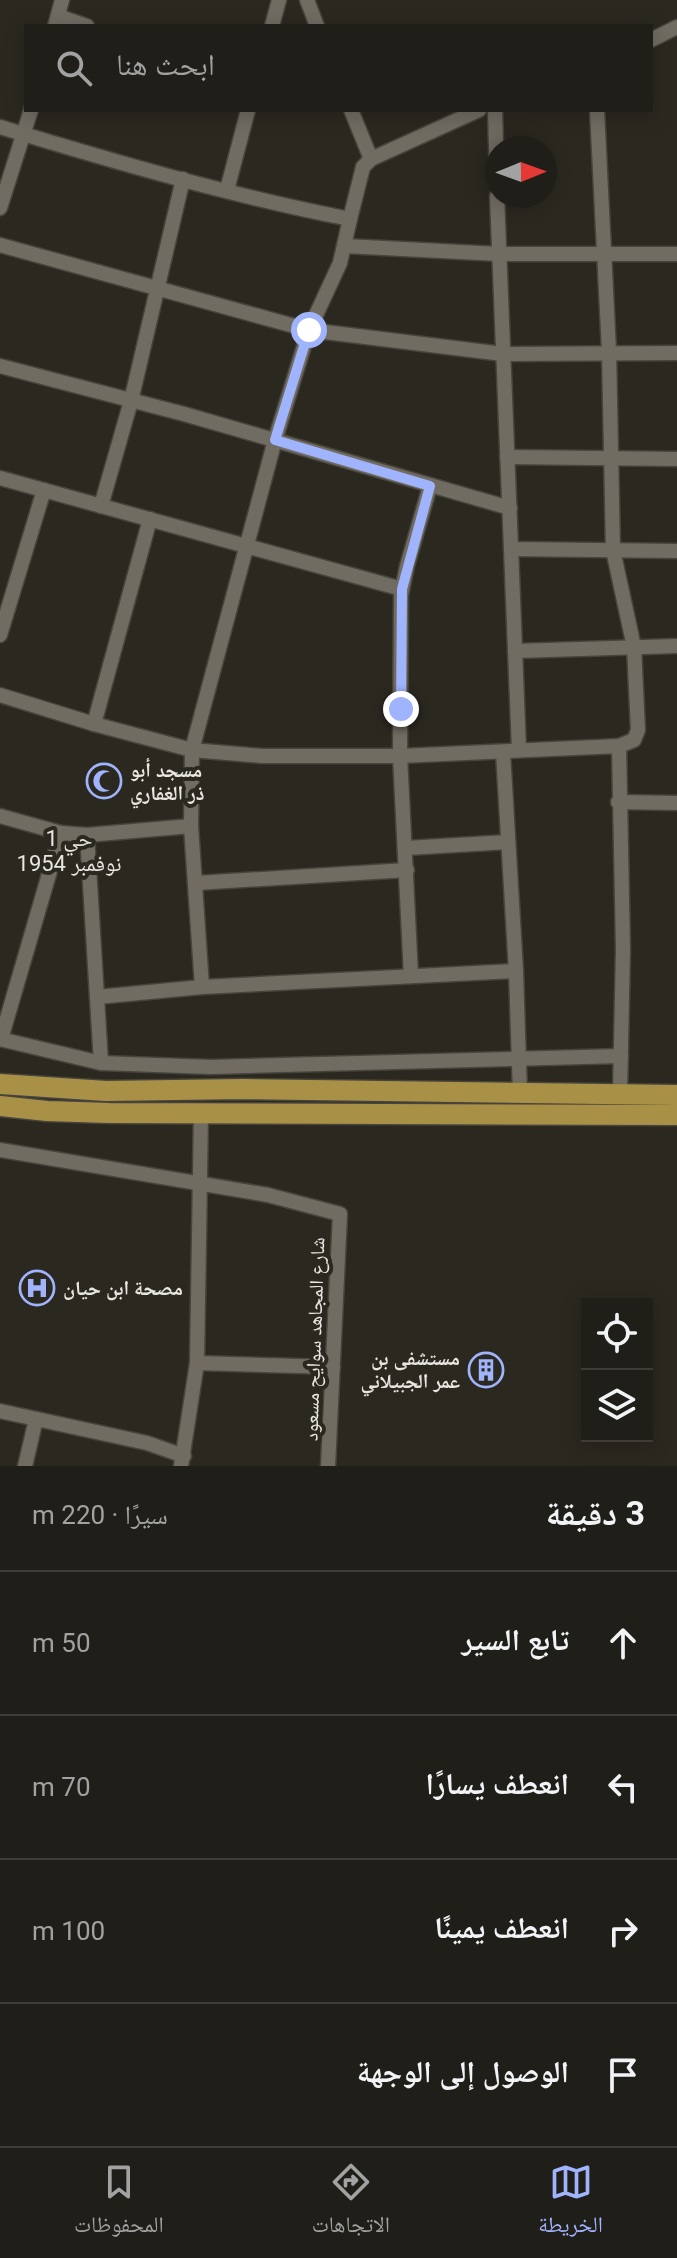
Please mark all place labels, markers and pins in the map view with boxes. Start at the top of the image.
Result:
place label: مسجد أبو ذر الغفاري [130,757,204,809]
mosque icon: مسجد أبو ذر الغفاري [85,762,123,800]
hospital icon: مصحة ابن حيان [18,1269,56,1307]
place label: مصحة ابن حيان [63,1276,183,1301]
place label: مستشفى بن عمر الجبيلاني [360,1346,460,1397]
building icon: مستشفى بن عمر الجبيلاني [467,1351,505,1389]

